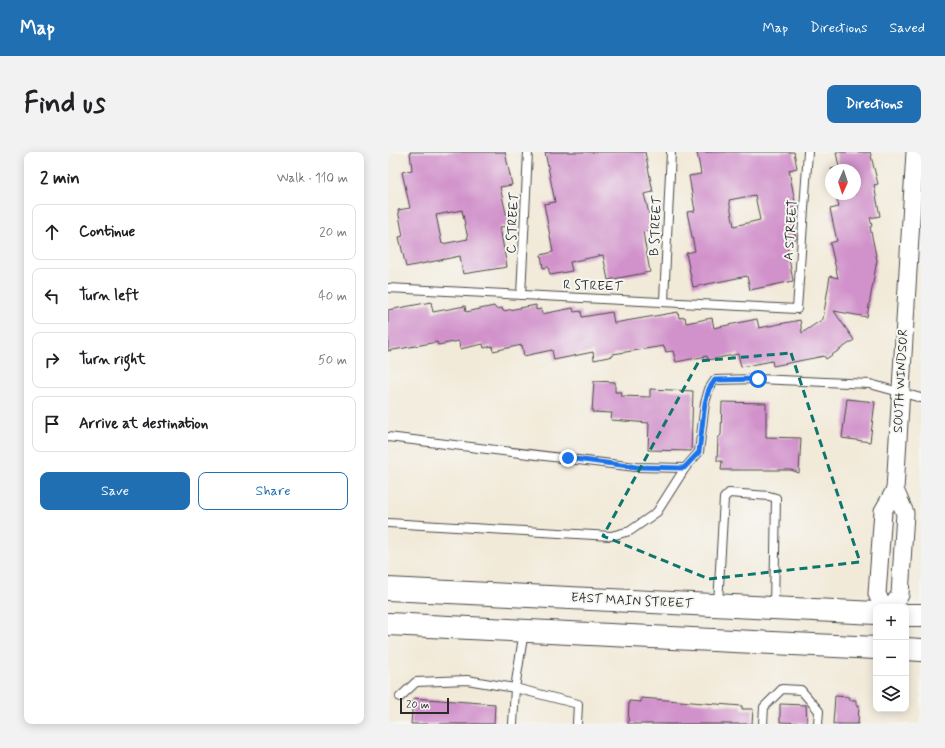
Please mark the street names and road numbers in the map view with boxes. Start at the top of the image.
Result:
street label: C STREET [503,191,523,254]
street label: B STREET [646,194,666,257]
street label: A STREET [780,199,802,261]
street label: R STREET [563,276,624,296]
street label: SOUTH WINDSOR [890,329,912,433]
street label: EAST MAIN STREET [571,589,695,613]

